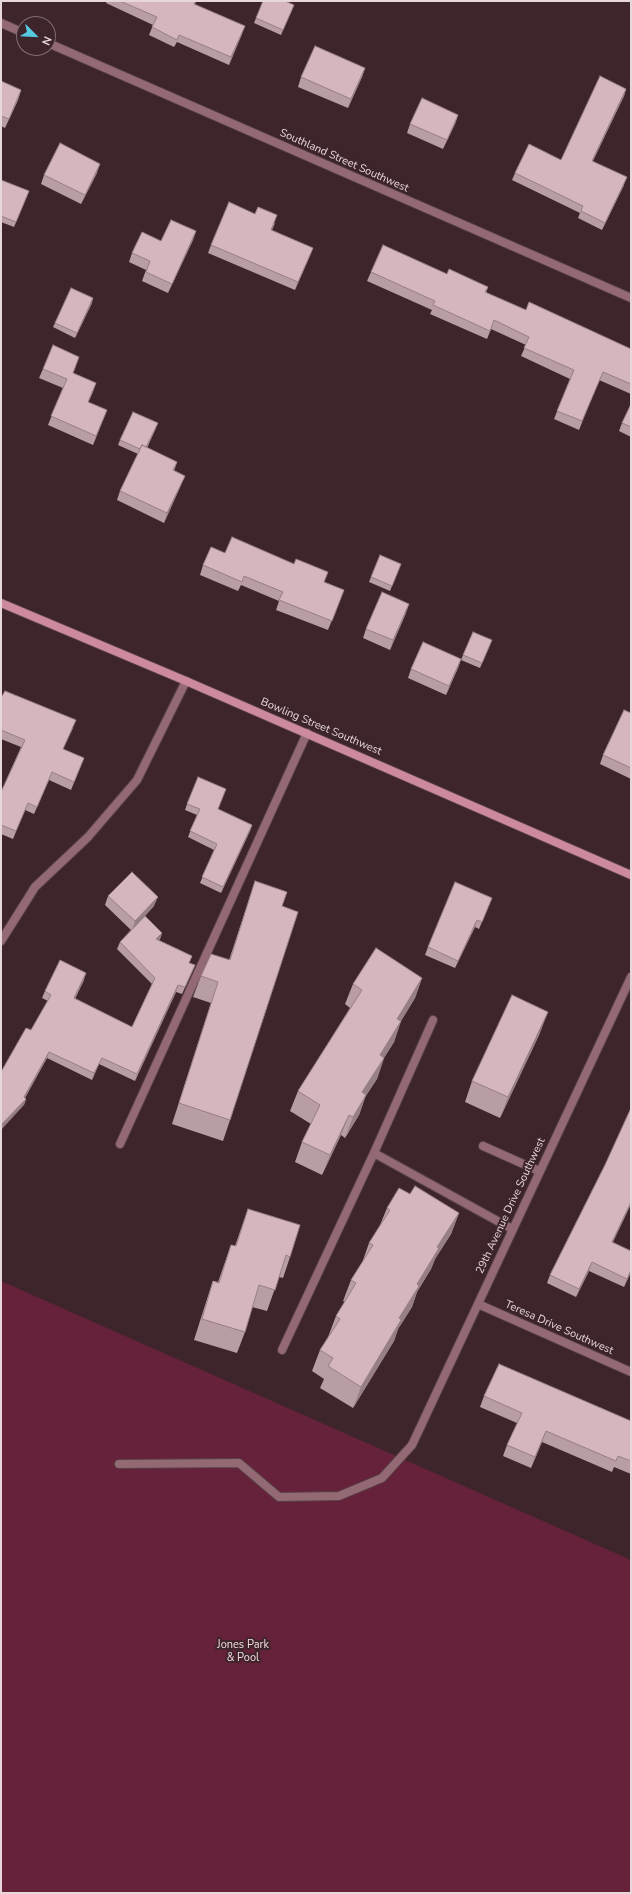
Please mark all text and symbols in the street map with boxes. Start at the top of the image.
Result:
north arrow [16,16,56,56]
text: N [38,34,55,47]
street label: Southland Street Southwest [277,127,411,195]
street label: Bowling Street Southwest [259,696,383,758]
street label: 29th Avenue Drive Southwest [474,1136,548,1276]
street label: Teresa Drive Southwest [503,1298,615,1358]
park label: Jones Park & Pool [217,1638,269,1664]

